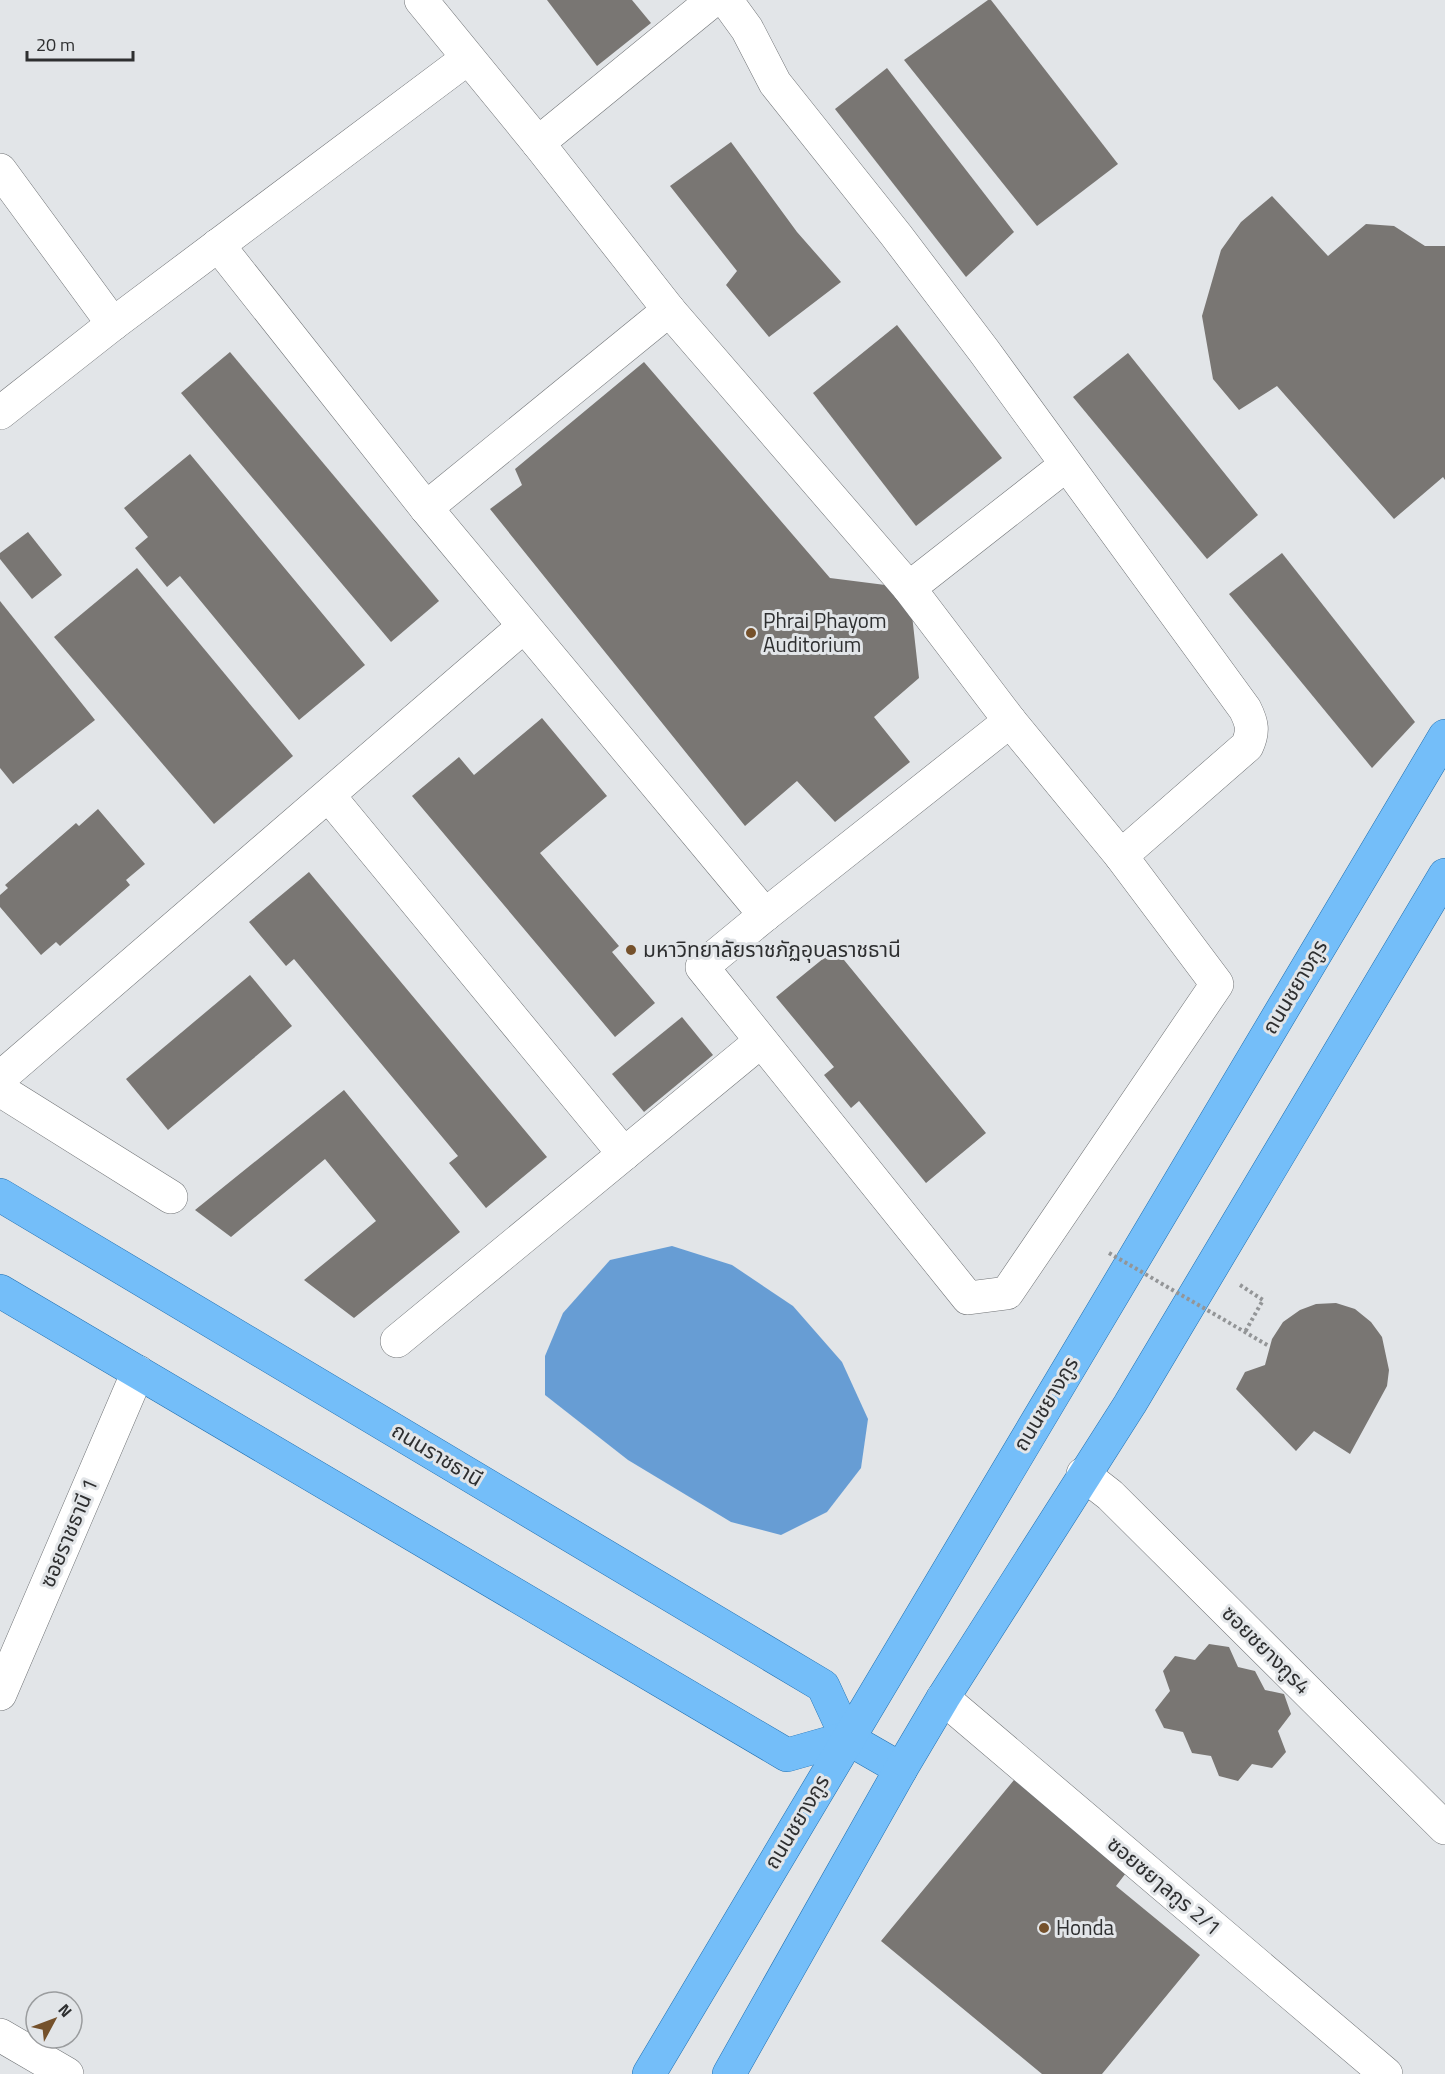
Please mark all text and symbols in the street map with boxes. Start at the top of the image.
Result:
scale bar [27,24,134,62]
text: 20 m [36,31,75,58]
place label: Phrai Phayom Auditorium [763,604,886,660]
marker: Phrai Phayom Auditorium [744,626,758,640]
place label: มหาวิทยาลัยราชภัฏอุบลราชธานี [643,933,901,965]
street label: ถนนชยางกูร [1253,933,1335,1040]
marker: มหาวิทยาลัยราชภัฏอุบลราชธานี [624,943,638,957]
street label: ถนนชยางกูร [1004,1350,1086,1457]
street label: ถนนราชธานี [386,1414,489,1494]
street label: ซอยราชธานี 1 [31,1473,105,1592]
street label: ซอยชยางกูร4 [1215,1597,1319,1701]
street label: ถนนชยางกูร [755,1768,837,1875]
street label: ซอยซยๅลกูร 2/1 [1101,1828,1229,1943]
place label: Honda [1056,1911,1115,1943]
marker: Honda [1037,1921,1051,1935]
north arrow [24,1990,84,2050]
text: N [53,1998,78,2022]

